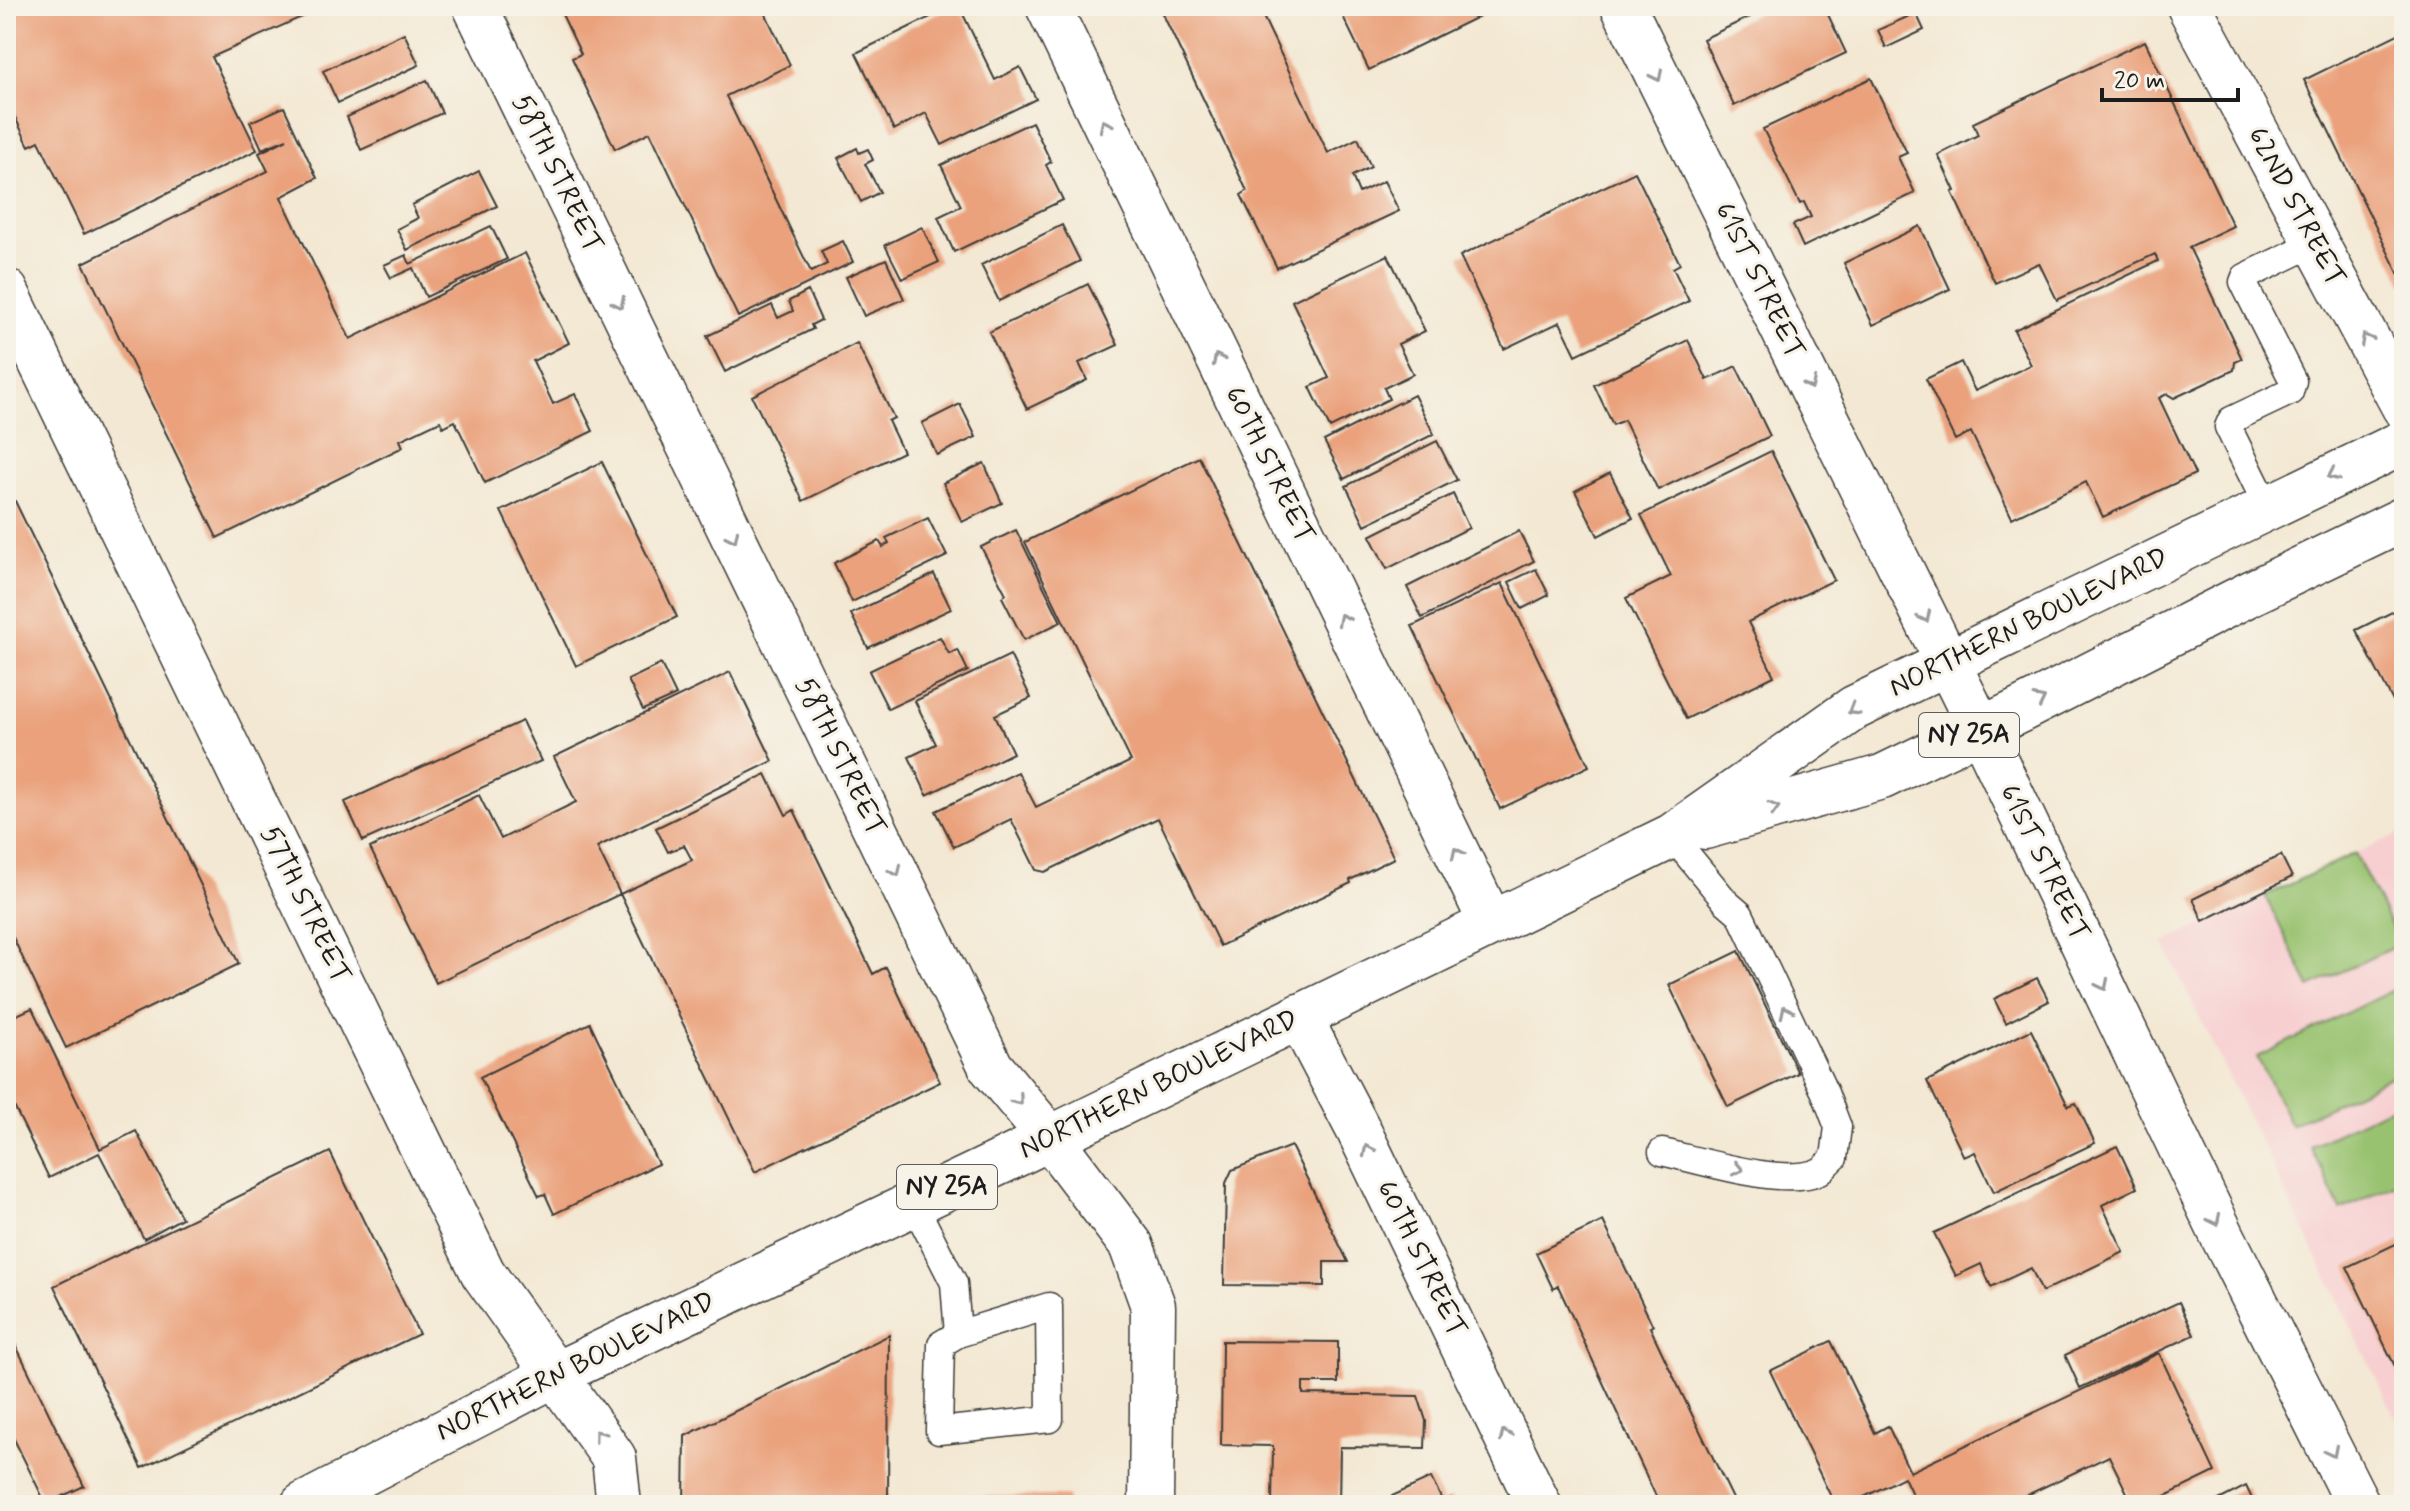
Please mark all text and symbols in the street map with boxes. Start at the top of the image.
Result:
scale bar [2102,52,2238,102]
text: 20 m [2114,66,2165,97]
one-way arrow [1648,67,1663,82]
street label: 58TH STREET [503,89,611,259]
one-way arrow [1099,119,1115,133]
street label: 62ND STREET [2238,121,2354,293]
street label: 61ST STREET [1705,196,1813,366]
one-way arrow [610,294,625,309]
one-way arrow [2360,333,2375,347]
one-way arrow [1212,353,1228,368]
one-way arrow [1800,376,1816,391]
street label: 60TH STREET [1215,380,1323,550]
one-way arrow [2327,465,2342,481]
one-way arrow [723,528,739,543]
street label: NORTHERN BOULEVARD [1883,539,2175,707]
one-way arrow [1915,609,1931,624]
one-way arrow [1338,612,1353,627]
street label: 58TH STREET [786,672,894,842]
one-way arrow [2032,695,2046,710]
one-way arrow [1847,700,1862,716]
road number: NY 25A [1919,713,2019,757]
street label: 61ST STREET [1990,778,2098,948]
one-way arrow [1766,800,1780,817]
street label: 57TH STREET [251,820,359,990]
one-way arrow [1451,846,1467,861]
one-way arrow [886,863,902,878]
one-way arrow [2093,977,2109,992]
street label: NORTHERN BOULEVARD [1013,1001,1305,1169]
one-way arrow [1780,1004,1796,1019]
one-way arrow [1008,1090,1023,1105]
one-way arrow [1362,1144,1378,1158]
one-way arrow [1731,1160,1745,1177]
road number: NY 25A [897,1165,997,1209]
street label: 60TH STREET [1367,1174,1475,1344]
one-way arrow [2205,1212,2221,1226]
street label: NORTHERN BOULEVARD [430,1283,722,1451]
one-way arrow [1499,1428,1515,1443]
one-way arrow [594,1429,609,1444]
one-way arrow [2322,1444,2337,1459]

